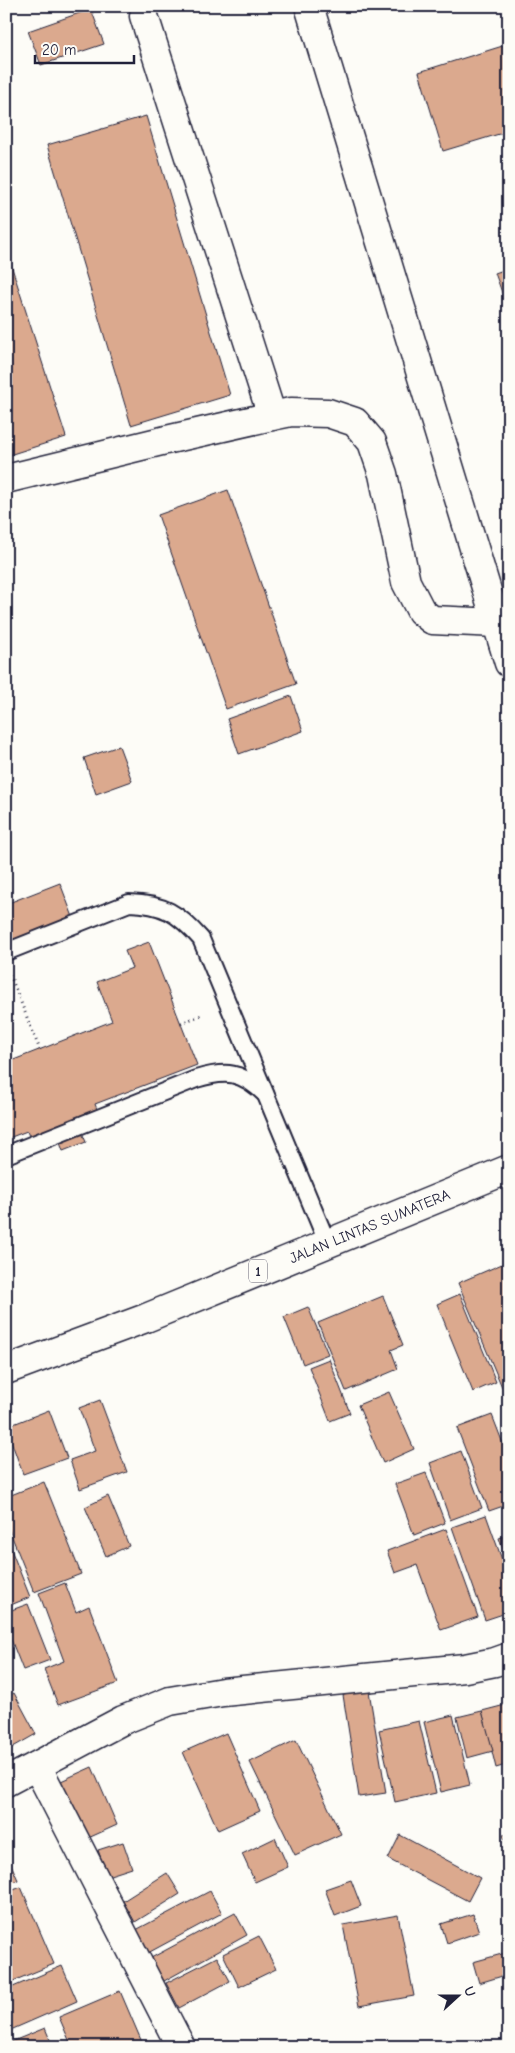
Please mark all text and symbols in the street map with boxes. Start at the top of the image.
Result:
scale bar [35,32,134,64]
text: 20 m [42,41,76,59]
street label: JALAN LINTAS SUMATERA [287,1185,453,1267]
road number: 1 [249,1260,267,1282]
north arrow [432,1970,482,2020]
text: U [460,1984,479,1999]

